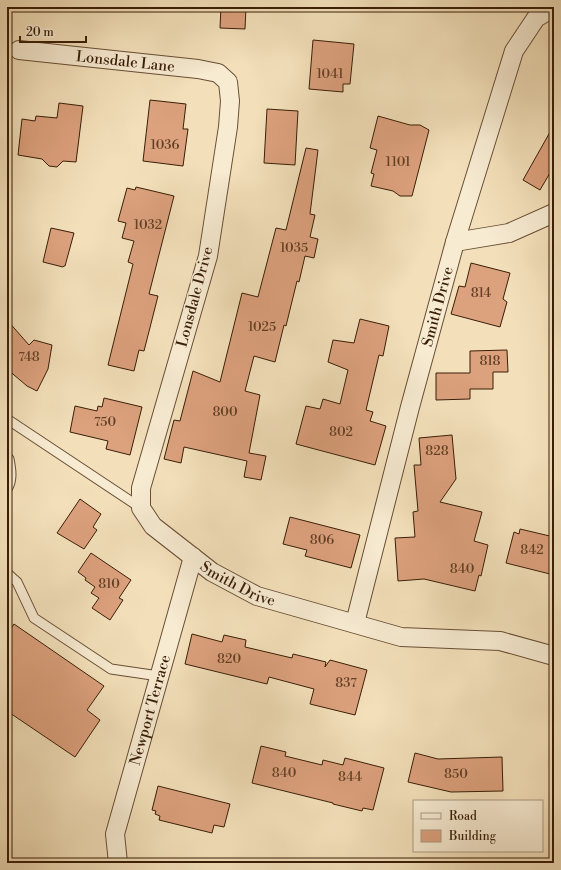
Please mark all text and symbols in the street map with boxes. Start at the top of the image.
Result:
scale bar [20,18,86,44]
text: 20 m [26,25,54,40]
street label: Lonsdale Lane [75,47,176,76]
house number: 1041 [316,66,344,82]
house number: 1036 [151,137,180,153]
house number: 1101 [385,154,411,170]
house number: 1032 [134,217,162,233]
house number: 1035 [280,240,308,256]
street label: Lonsdale Drive [172,245,218,349]
street label: Smith Drive [417,264,457,349]
house number: 814 [471,285,492,301]
house number: 1025 [248,319,276,335]
house number: 748 [18,349,40,365]
house number: 818 [479,353,501,369]
house number: 800 [212,404,238,420]
house number: 750 [94,414,116,430]
house number: 802 [329,424,353,440]
house number: 828 [425,443,449,459]
house number: 806 [310,532,334,548]
house number: 842 [520,542,544,558]
street label: Smith Drive [196,557,278,610]
house number: 840 [450,561,475,577]
house number: 810 [98,576,120,592]
house number: 820 [217,651,241,667]
street label: Newport Terrace [125,653,175,767]
house number: 837 [335,675,357,691]
house number: 840 [272,765,297,781]
house number: 850 [444,766,468,782]
house number: 844 [338,769,362,785]
legend [413,800,543,852]
text: Road [449,809,477,824]
text: Building [448,829,497,844]

